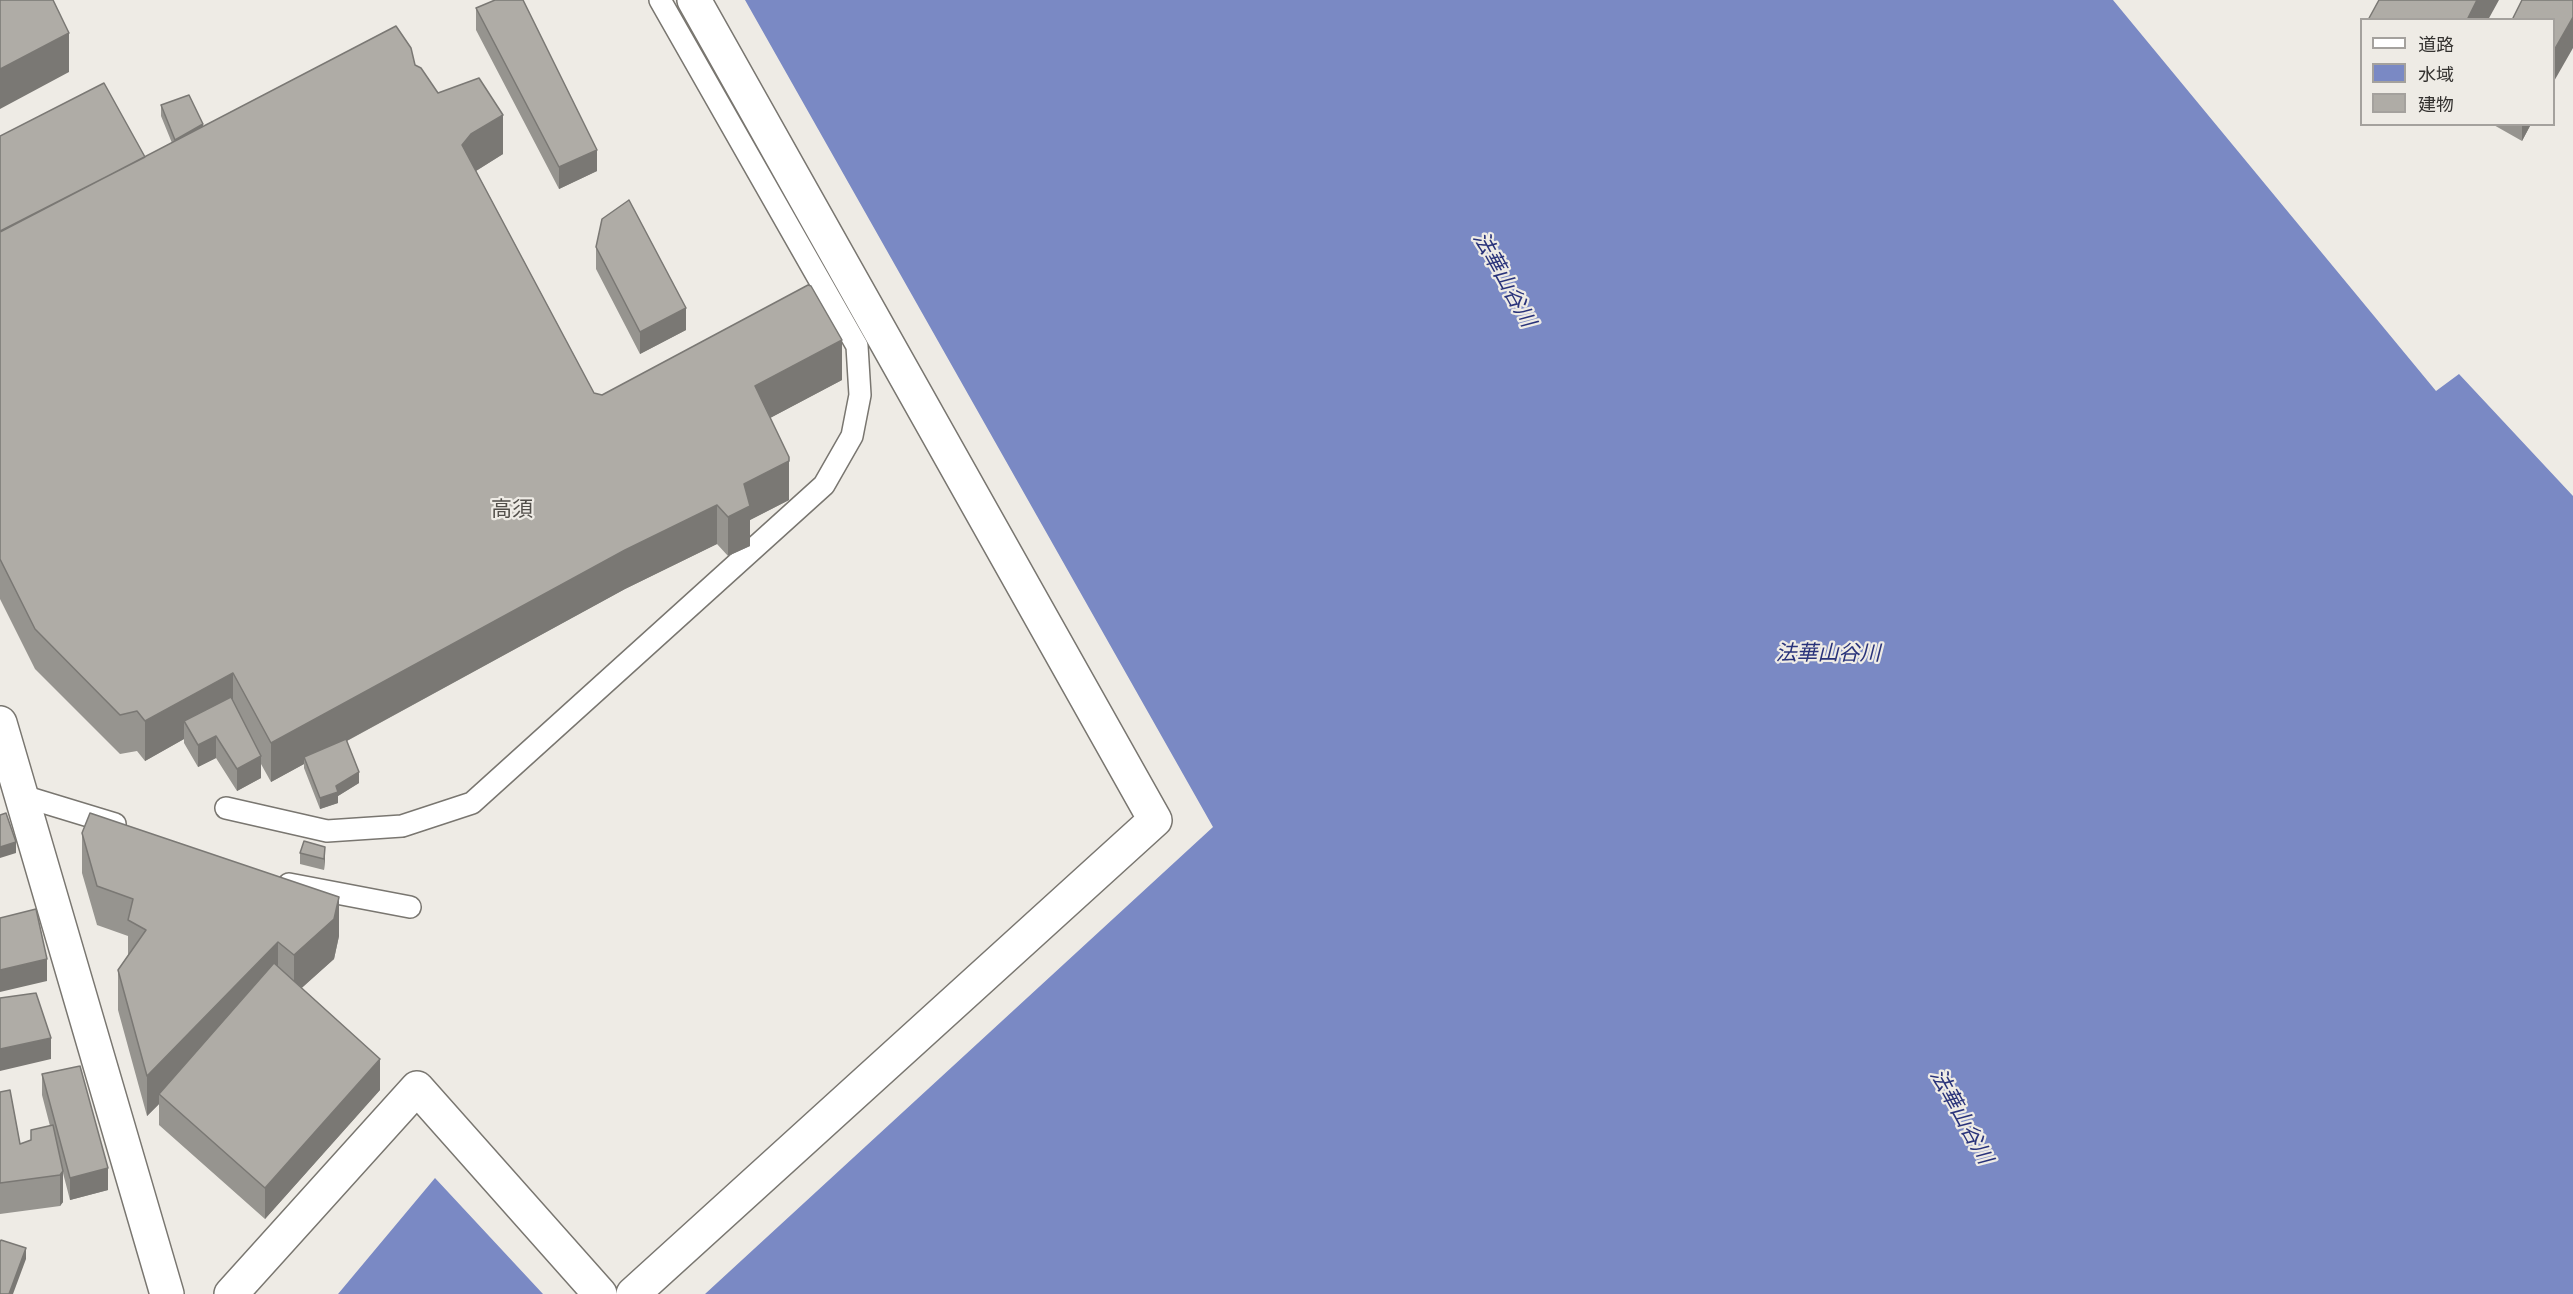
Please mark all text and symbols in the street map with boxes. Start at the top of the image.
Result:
legend [2360,18,2555,126]
text: 道路 [2418,34,2454,55]
text: 水域 [2418,64,2454,85]
text: 建物 [2418,94,2454,115]
water label: 法華山谷川 [1467,228,1539,332]
district label: 高須 [491,498,533,524]
water label: 法華山谷川 [1776,642,1880,668]
water label: 法華山谷川 [1924,1065,1996,1169]

